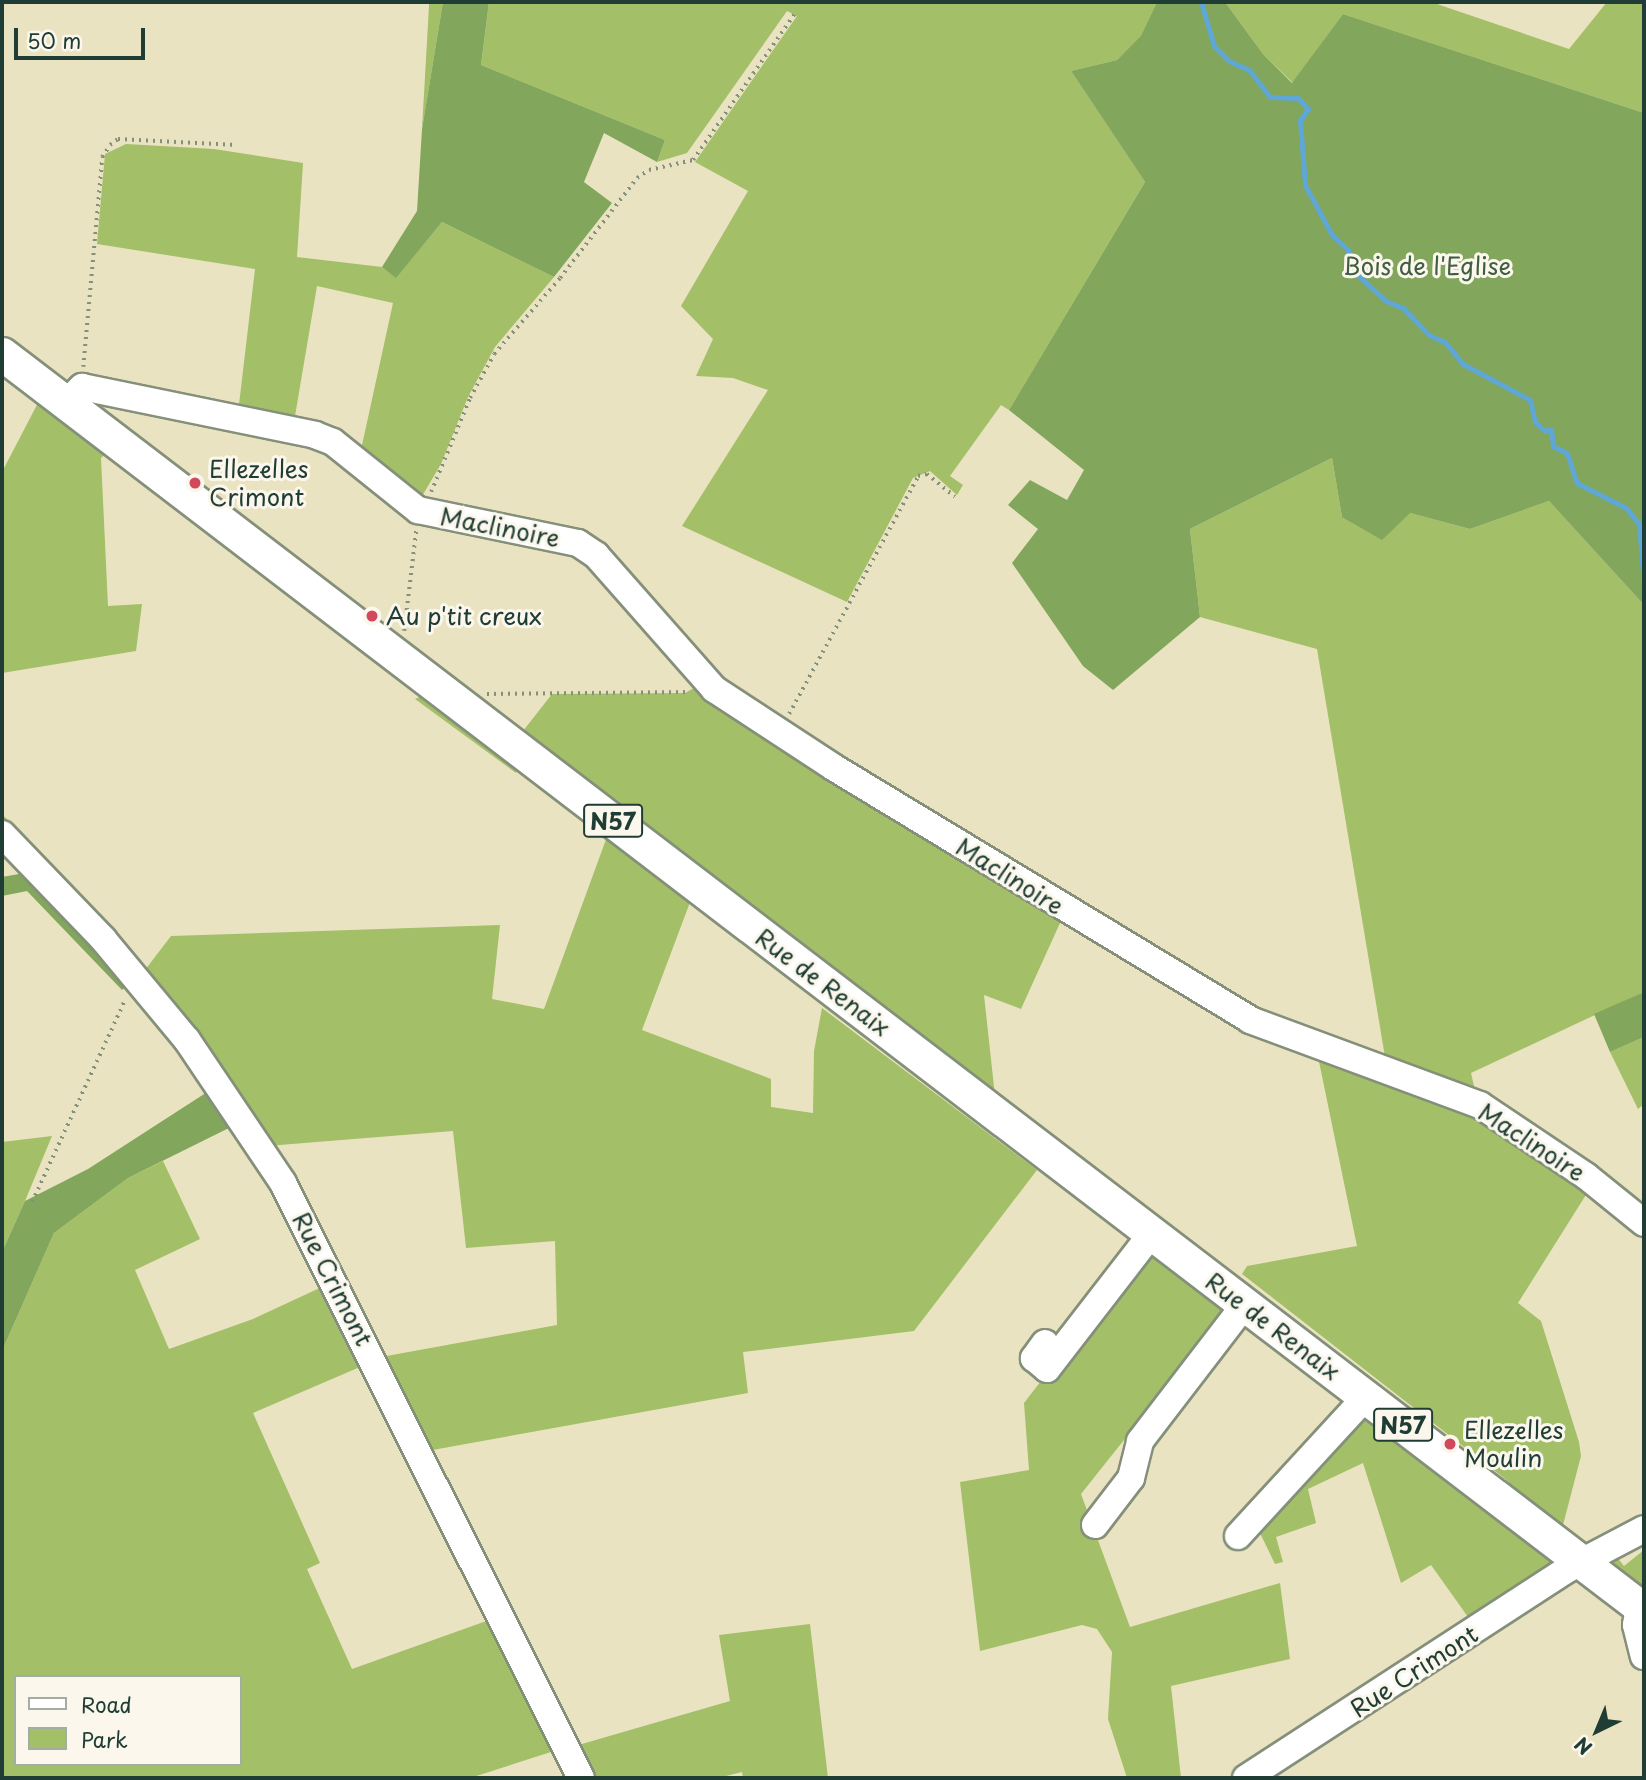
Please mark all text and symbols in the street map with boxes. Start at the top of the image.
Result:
scale bar [18,14,149,58]
text: 50 m [27,24,81,56]
park label: Bois de l'Eglise [1343,252,1511,280]
place label: Ellezelles Crimont [209,455,309,511]
marker: Ellezelles Crimont [187,475,203,491]
street label: Maclinoire [438,501,562,553]
place label: Au p'tit creux [386,602,543,630]
marker: Au p'tit creux [364,608,380,624]
road number: N57 [582,802,644,841]
street label: Maclinoire [951,832,1069,920]
street label: Rue de Renaix [749,921,897,1043]
street label: Maclinoire [1473,1097,1591,1187]
street label: Rue Crimont [287,1207,379,1351]
street label: Rue de Renaix [1199,1265,1347,1387]
road number: N57 [1372,1406,1434,1444]
place label: Ellezelles Moulin [1464,1416,1564,1472]
marker: Ellezelles Moulin [1442,1436,1458,1452]
street label: Rue Crimont [1344,1619,1484,1723]
legend [14,1675,242,1766]
text: Road [81,1688,132,1720]
north arrow [1562,1696,1632,1766]
text: Park [81,1723,128,1755]
text: N [1568,1731,1598,1762]

